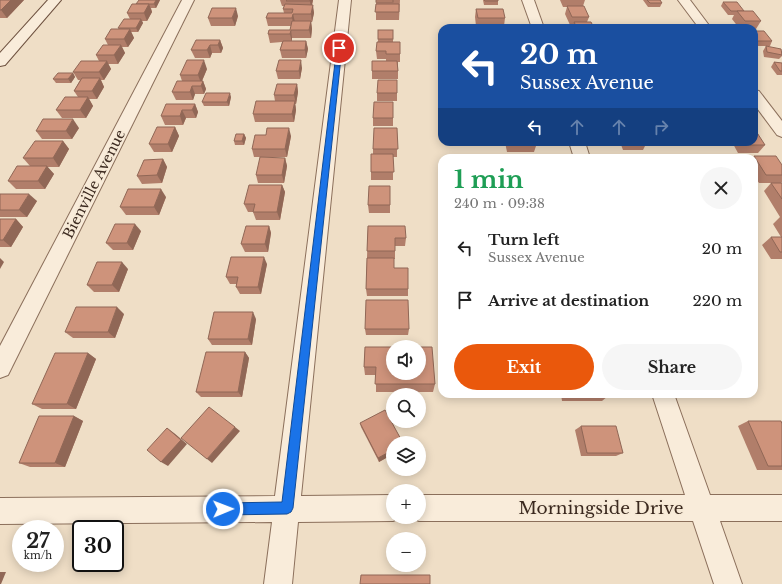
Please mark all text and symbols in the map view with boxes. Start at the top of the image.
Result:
pin [322,31,356,65]
icon: arrive [328,37,350,59]
text: 20 m [520,37,598,72]
icon: left [454,40,506,92]
text: Sussex Avenue [520,72,654,94]
icon: left [524,116,546,138]
icon: ahead [566,116,588,138]
icon: ahead [608,116,630,138]
icon: right [650,116,672,138]
street label: Bienville Avenue [59,126,129,242]
text: 1 min [454,165,524,194]
button: close [700,167,742,209]
text: 240 m · 09:38 [454,195,545,212]
text: Turn left [488,230,559,249]
icon: left [454,237,476,259]
text: 20 m [702,239,742,258]
text: Sussex Avenue [488,249,585,266]
icon: arrive [454,289,476,311]
text: Arrive at destination [488,291,649,310]
text: 220 m [692,291,742,310]
map controls [386,340,426,572]
button: sound [386,340,426,380]
button: Exit [454,344,594,390]
button: Share [602,344,742,390]
button: search [386,388,426,428]
button: layers [386,436,426,476]
button: + [386,484,426,524]
position arrow [202,488,244,530]
street label: Morningside Drive [519,498,683,519]
speed limit sign: 30 [72,520,124,572]
text: 27 [26,529,50,553]
button: − [386,532,426,572]
text: km/h [24,549,52,562]

